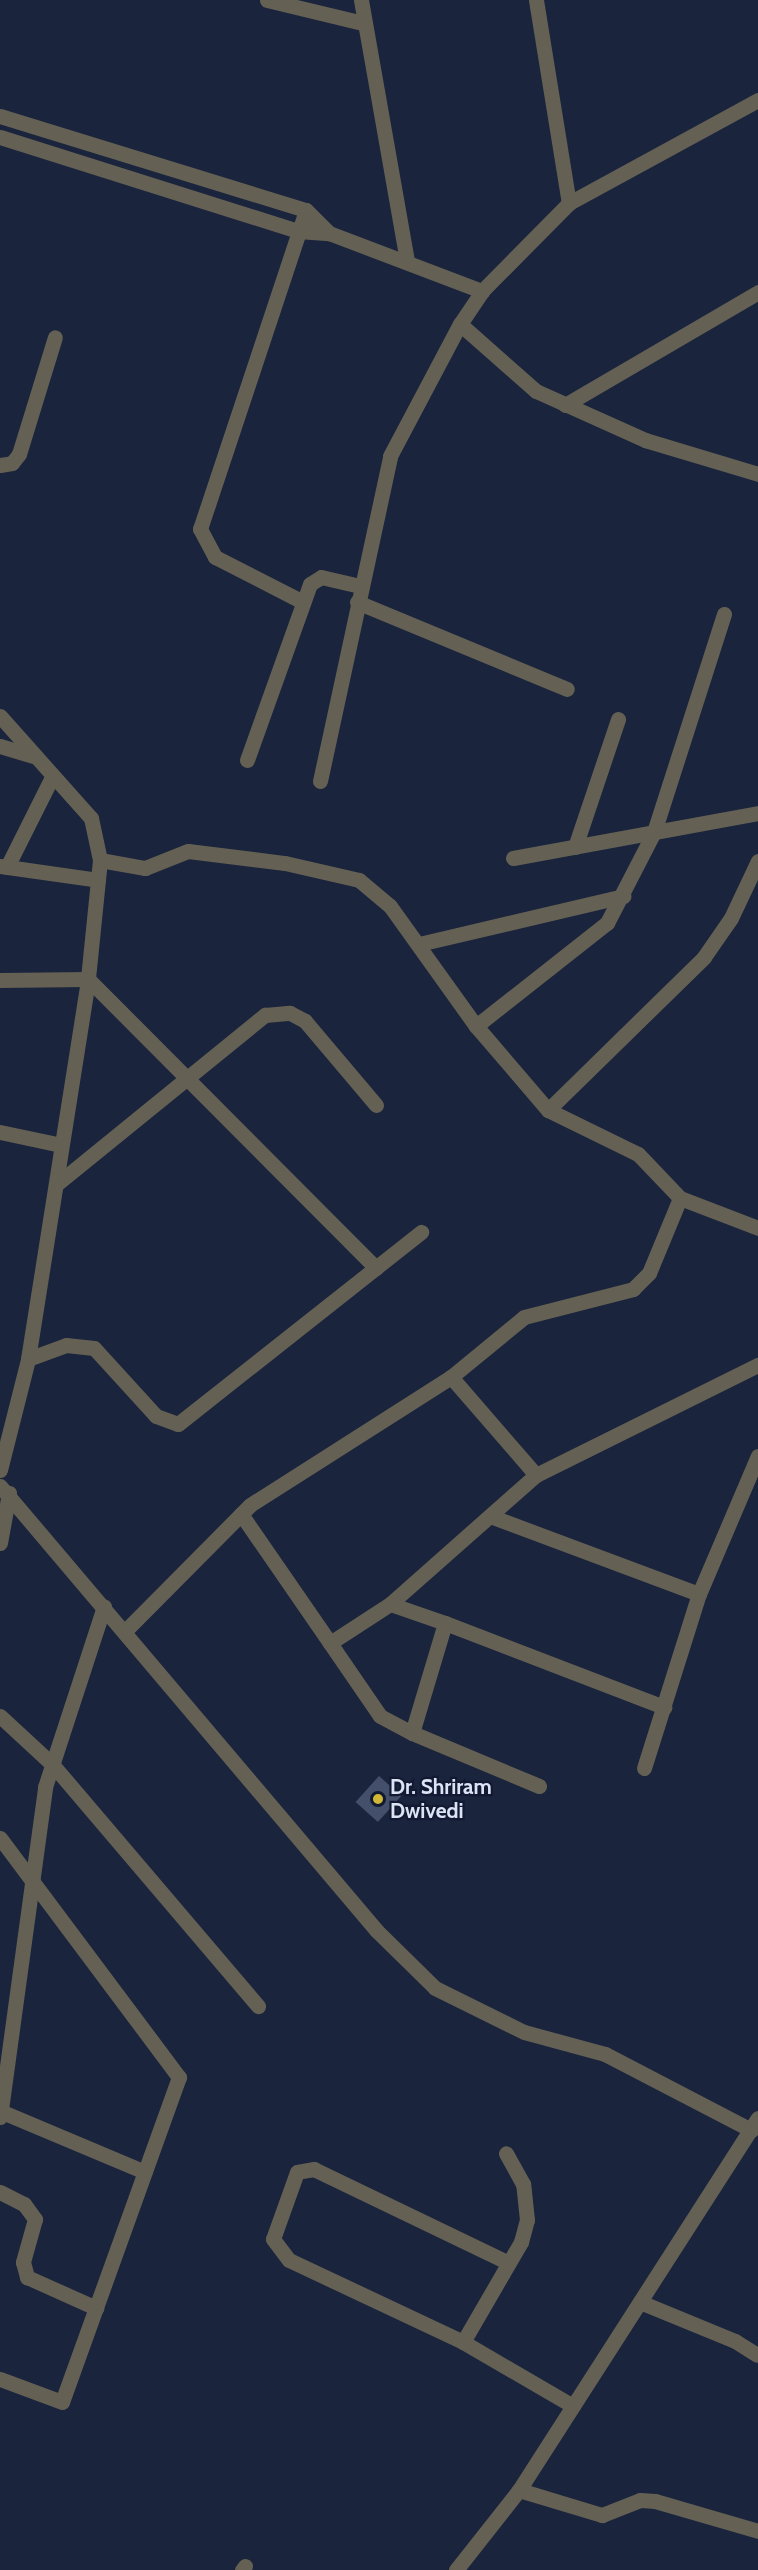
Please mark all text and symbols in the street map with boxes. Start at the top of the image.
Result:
place label: Dr. Shriram Dwivedi [390,1774,492,1824]
marker: Dr. Shriram Dwivedi [371,1792,385,1806]

